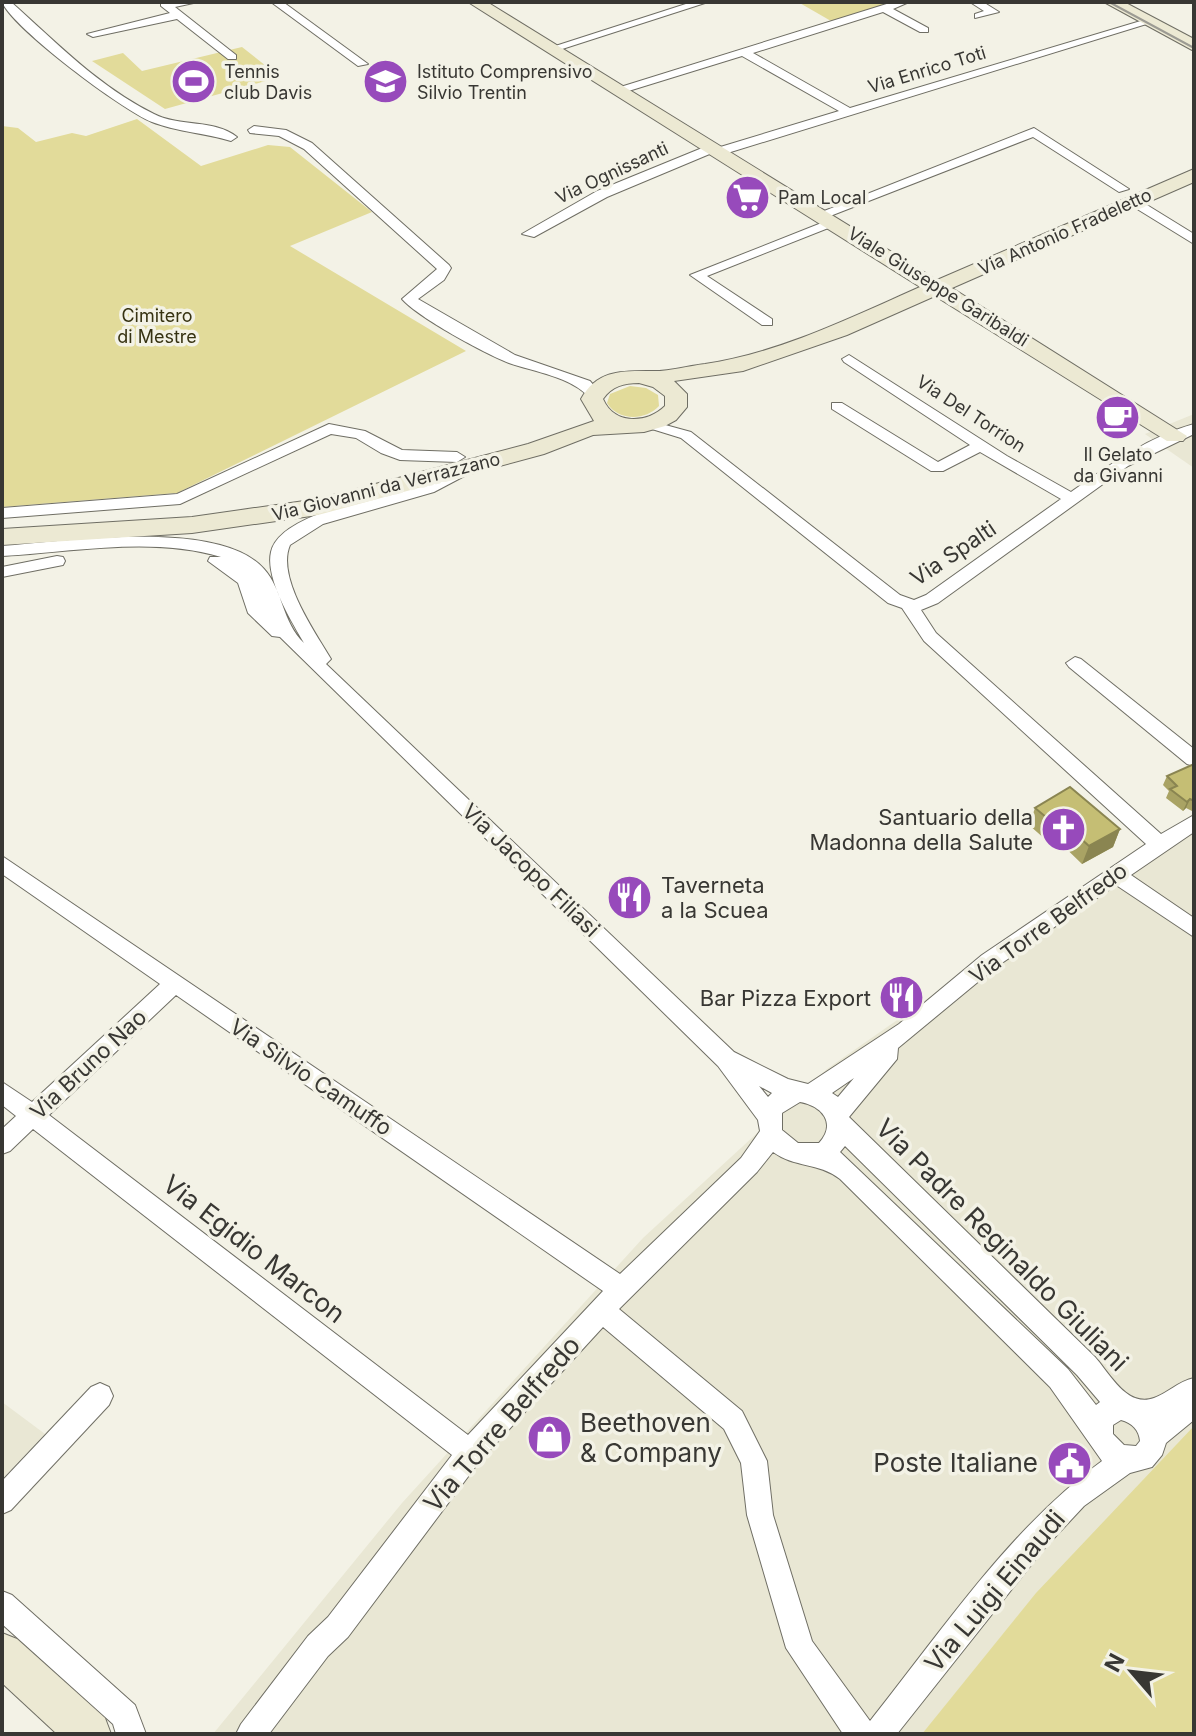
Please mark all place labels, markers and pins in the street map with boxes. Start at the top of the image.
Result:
sports icon: Tennis club Davis [169,58,217,106]
school or university icon: Istituto Comprensivo Silvio Trentin [362,58,410,106]
place label: Tennis club Davis [224,61,312,103]
place label: Istituto Comprensivo Silvio Trentin [417,61,592,103]
supermarket icon: Pam Local [723,174,771,222]
place label: Pam Local [778,187,866,208]
cafe icon: Il Gelato da Givanni [1094,393,1142,441]
place label: Il Gelato da Givanni [1073,444,1163,486]
place label: Santuario della Madonna della Salute [809,804,1033,855]
church icon: Santuario della Madonna della Salute [1040,806,1088,854]
place label: Taverneta a la Scuea [661,872,769,923]
restaurant icon: Taverneta a la Scuea [606,874,654,922]
restaurant icon: Bar Pizza Export [878,974,926,1022]
place label: Bar Pizza Export [700,985,871,1011]
place label: Beethoven & Company [580,1407,722,1468]
shop icon: Beethoven & Company [525,1414,573,1462]
public building icon: Poste Italiane [1045,1439,1093,1487]
place label: Poste Italiane [873,1447,1038,1478]

